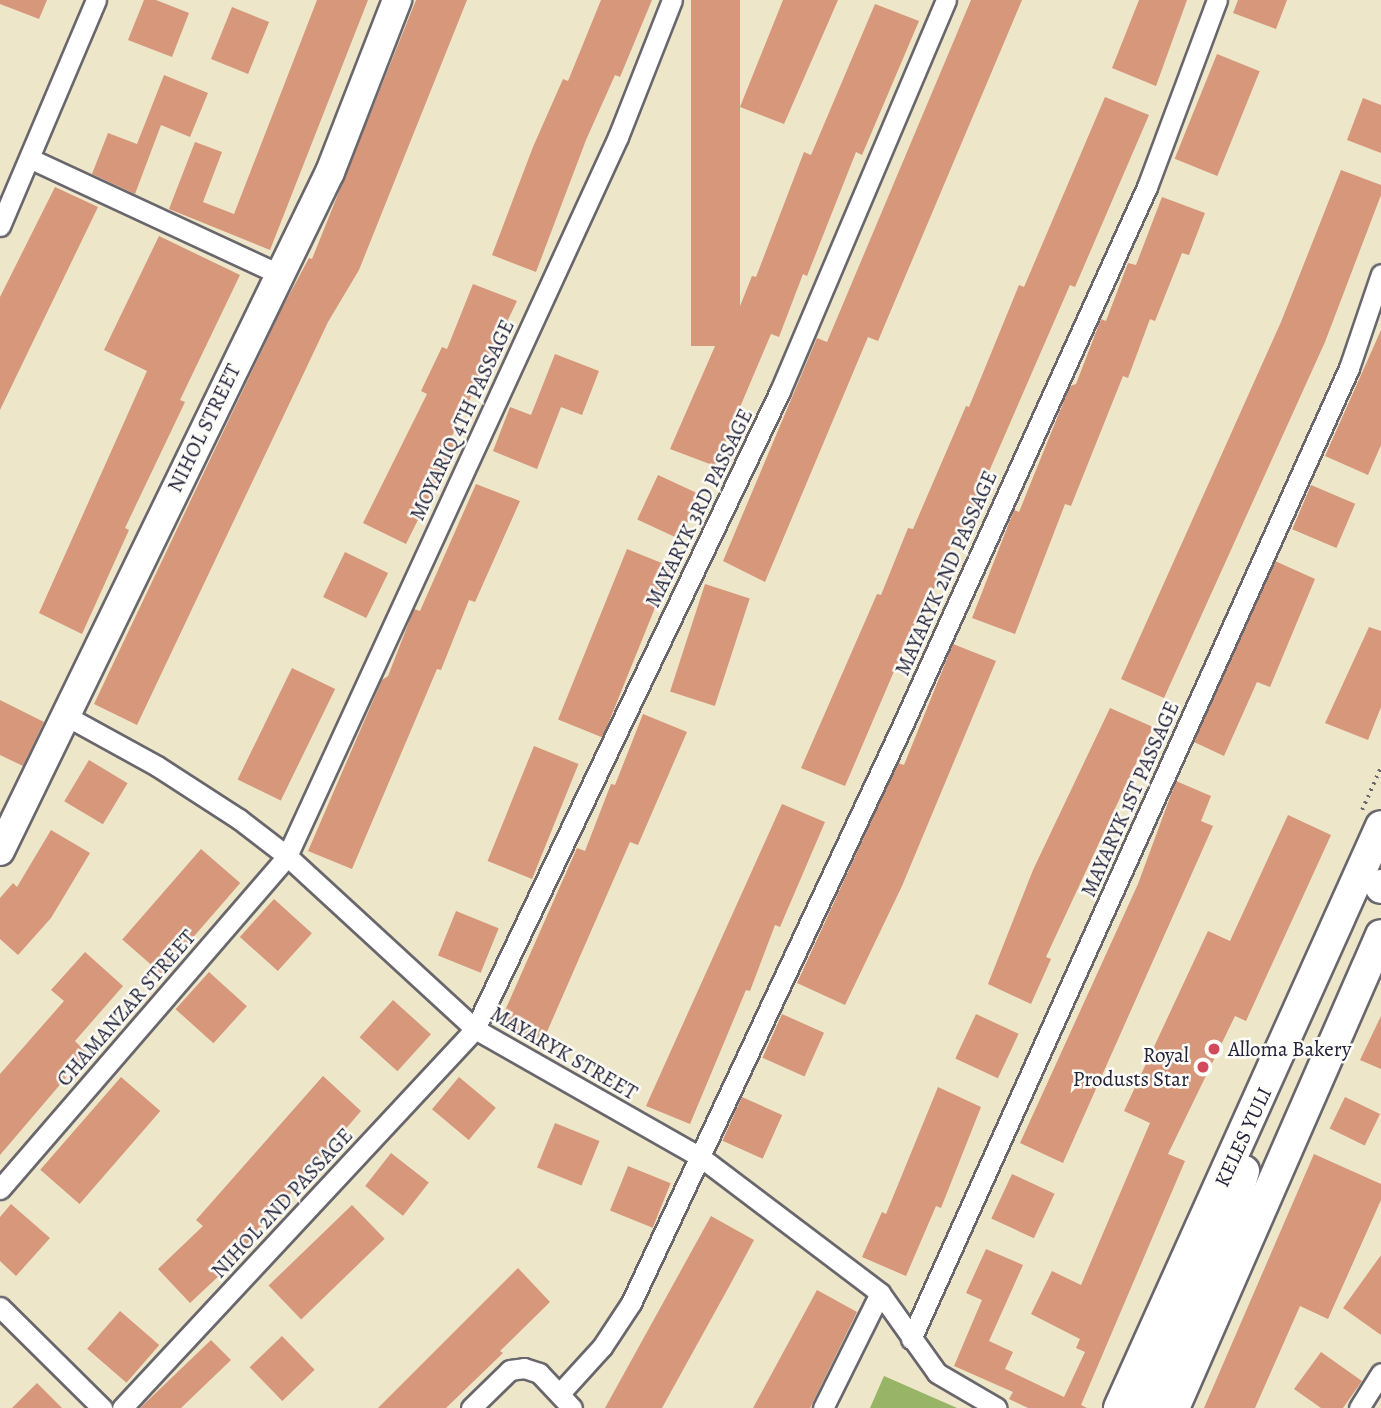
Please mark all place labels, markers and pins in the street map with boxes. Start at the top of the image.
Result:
place label: Alloma Bakery [1228,1036,1351,1062]
marker: Alloma Bakery [1206,1041,1222,1057]
place label: Royal Produsts Star [1073,1042,1189,1092]
marker: Royal Produsts Star [1195,1059,1211,1075]

